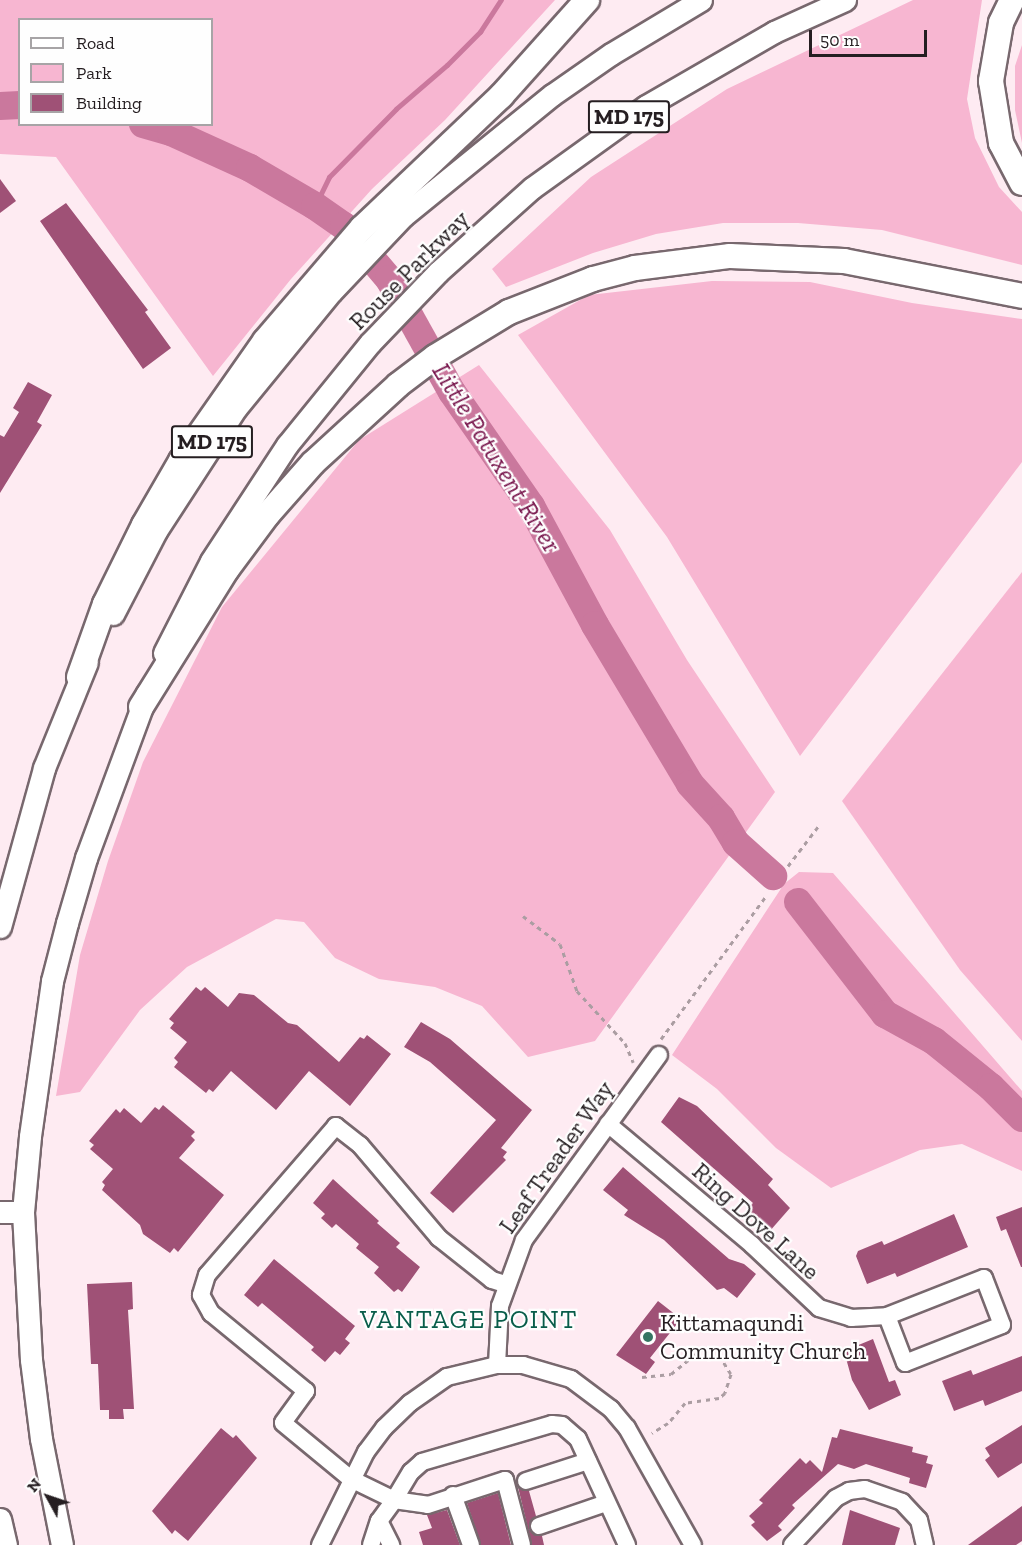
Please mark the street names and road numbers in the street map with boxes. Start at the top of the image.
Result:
road number: MD 175 [587,98,671,136]
street label: Rouse Parkway [343,204,475,336]
road number: MD 175 [170,423,254,461]
street label: Leaf Treader Way [492,1075,620,1239]
street label: Ring Dove Lane [687,1156,825,1286]

